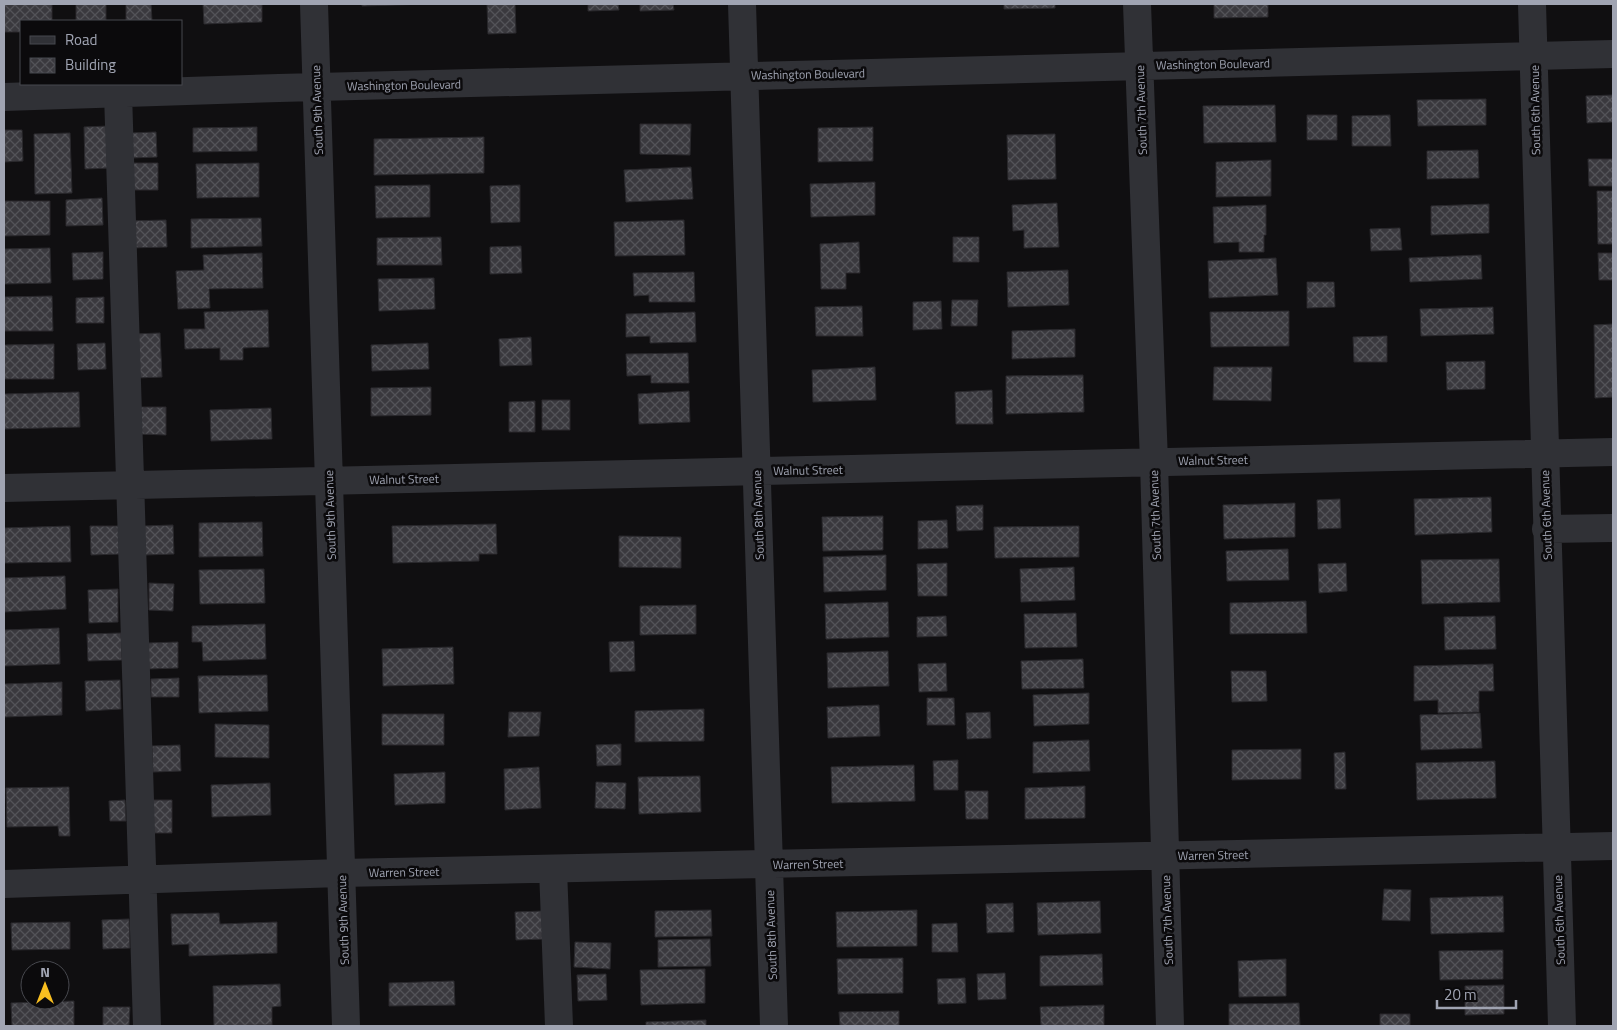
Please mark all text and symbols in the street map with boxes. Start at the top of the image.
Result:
legend [20,20,182,85]
text: Road [65,28,97,51]
text: Building [65,53,116,76]
street label: Washington Boulevard [1156,54,1270,74]
street label: Washington Boulevard [751,64,865,84]
street label: South 9th Avenue [306,65,328,155]
street label: South 7th Avenue [1130,65,1152,155]
street label: South 6th Avenue [1525,65,1545,155]
street label: Washington Boulevard [347,75,461,95]
street label: Walnut Street [1178,450,1249,470]
street label: Walnut Street [773,460,844,480]
street label: Walnut Street [369,469,440,489]
street label: South 9th Avenue [319,470,341,560]
street label: South 8th Avenue [747,470,769,560]
street label: South 7th Avenue [1144,470,1166,560]
street label: South 6th Avenue [1535,470,1557,560]
street label: Warren Street [1177,845,1249,865]
street label: Warren Street [772,854,844,874]
street label: Warren Street [368,862,440,882]
street label: South 9th Avenue [332,875,354,965]
street label: South 7th Avenue [1156,875,1178,965]
street label: South 6th Avenue [1548,875,1570,965]
street label: South 8th Avenue [760,890,782,980]
north arrow [20,960,70,1010]
text: N [40,961,50,982]
scale bar [1437,978,1516,1010]
text: 20 m [1444,983,1477,1006]

